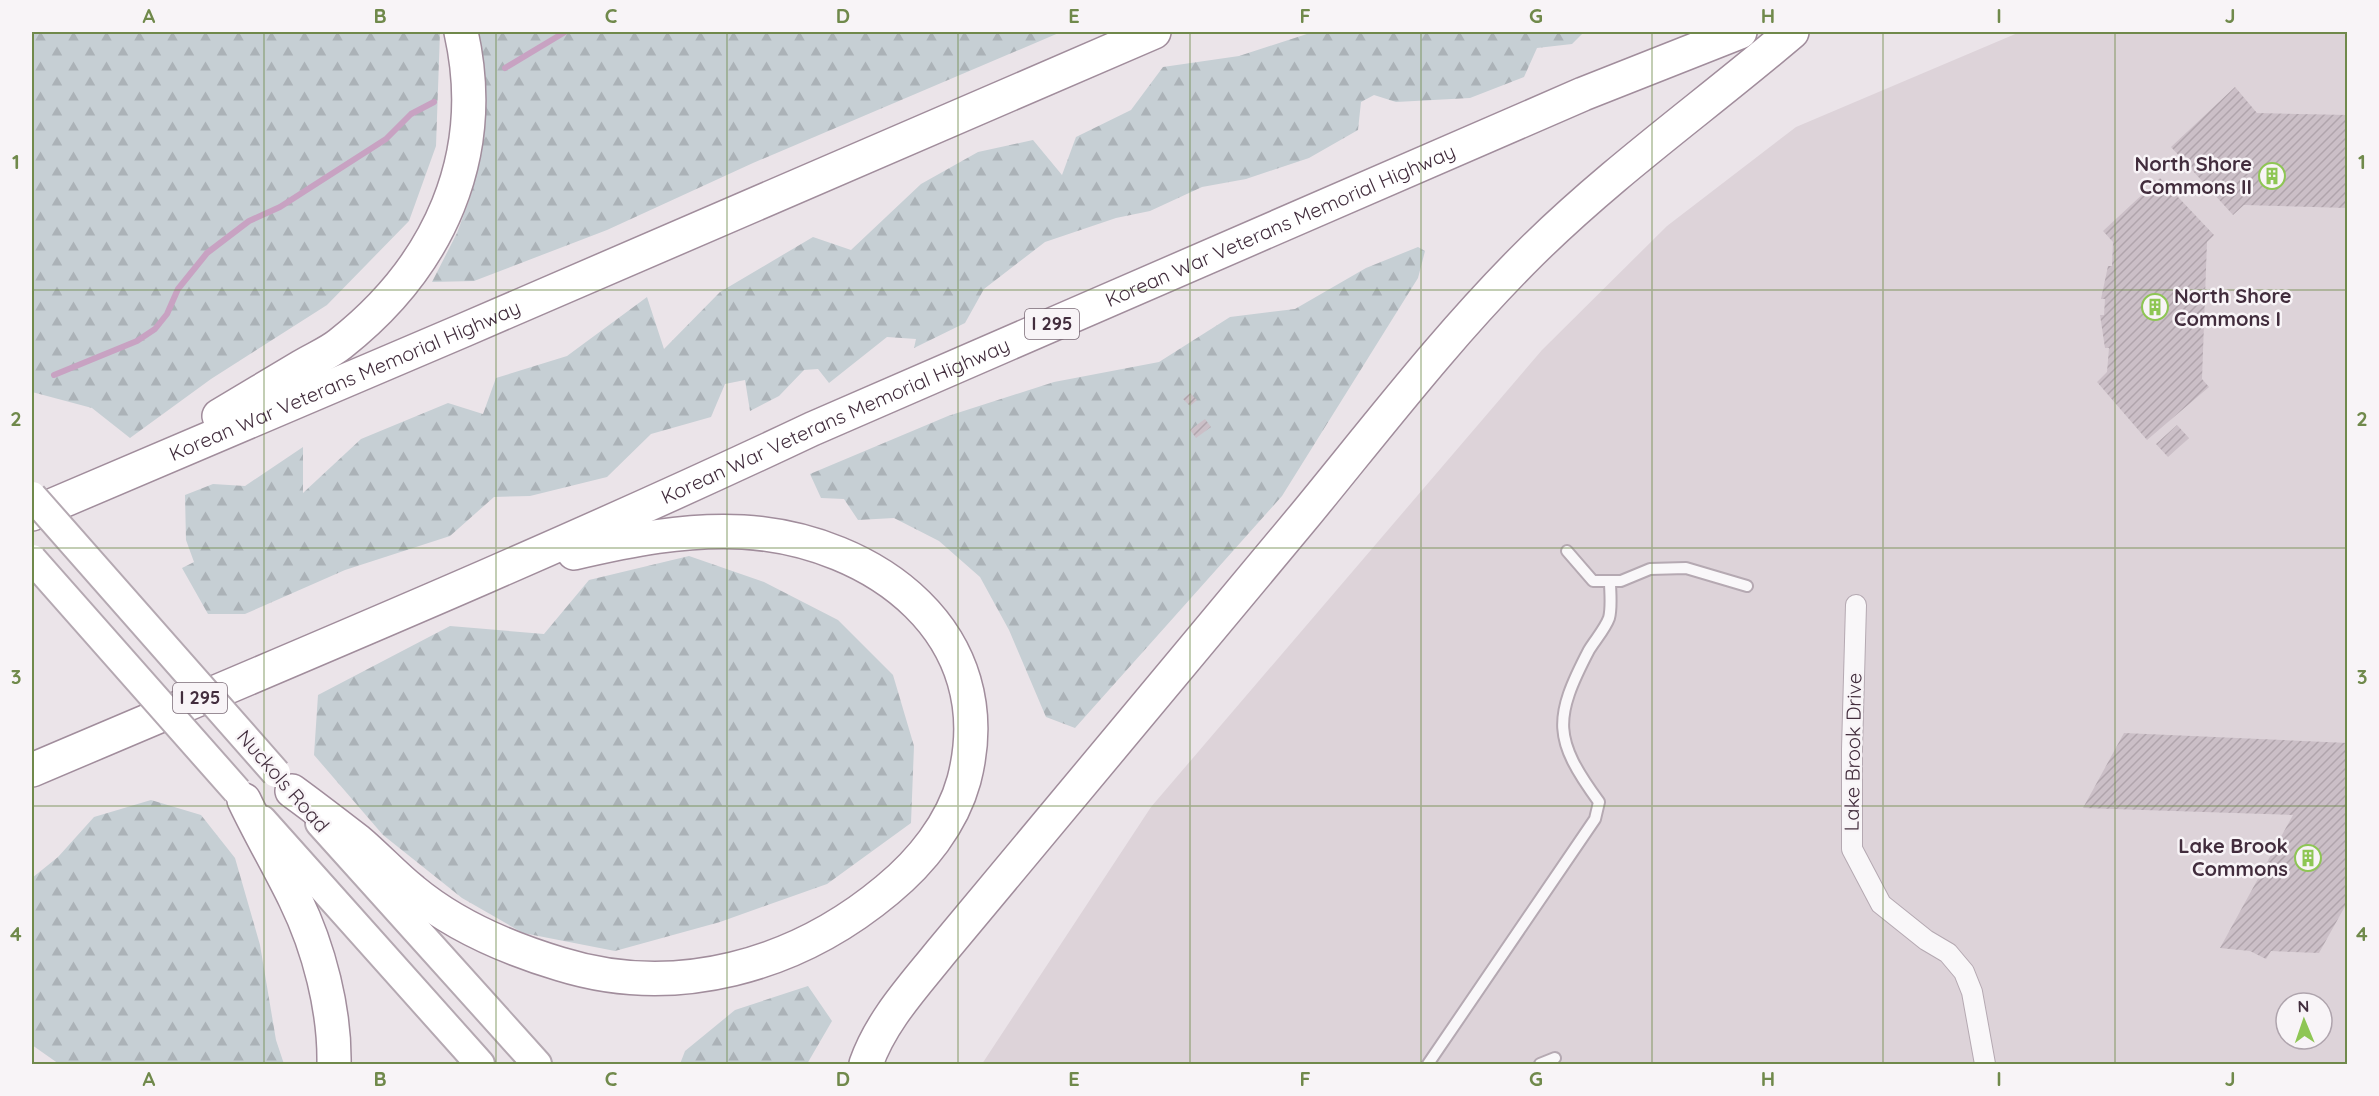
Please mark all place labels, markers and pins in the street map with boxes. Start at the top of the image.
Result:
place label: North Shore Commons II [2134,151,2252,199]
building icon: North Shore Commons II [2257,161,2287,191]
place label: North Shore Commons I [2174,283,2292,331]
building icon: North Shore Commons I [2140,292,2170,322]
place label: Lake Brook Commons [2178,833,2288,881]
building icon: Lake Brook Commons [2293,843,2323,873]

